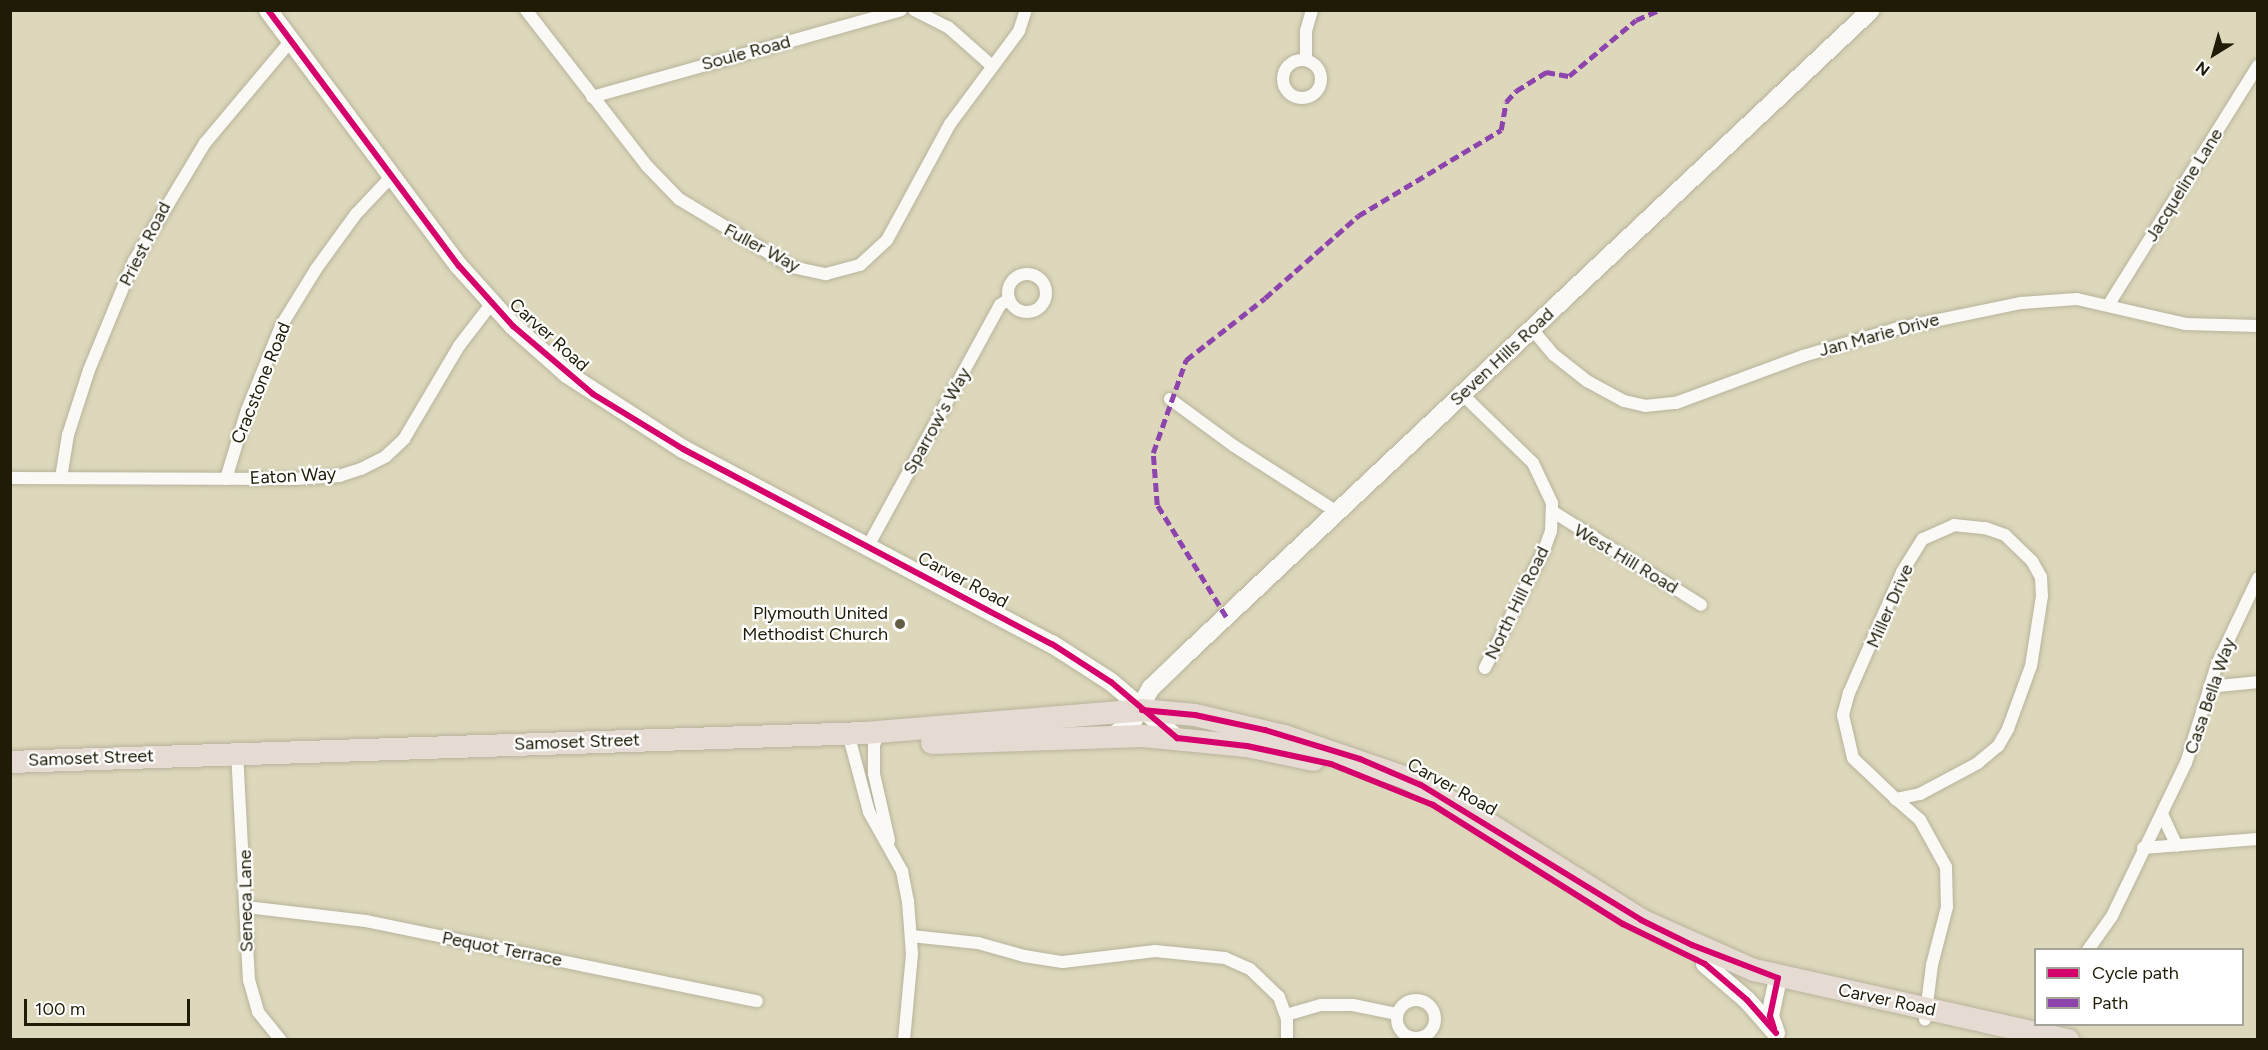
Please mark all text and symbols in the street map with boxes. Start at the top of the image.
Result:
north arrow [2184,24,2244,84]
street label: Soule Road [699,31,793,75]
text: N [2192,57,2214,80]
street label: Jacqueline Lane [2141,124,2227,246]
street label: Priest Road [115,198,175,290]
street label: Fuller Way [720,219,804,277]
street label: Carver Road [505,294,593,376]
street label: Seven Hills Road [1446,303,1558,411]
street label: Jan Marie Drive [1817,309,1941,361]
street label: Cracstone Road [227,319,295,447]
street label: Sparrow's Way [899,364,975,478]
street label: Eaton Way [249,463,337,489]
street label: West Hill Road [1570,519,1682,599]
street label: North Hill Road [1480,543,1554,663]
street label: Carver Road [914,547,1012,613]
street label: Miller Drive [1862,561,1918,651]
place label: Plymouth United Methodist Church [742,603,888,646]
marker: Plymouth United Methodist Church [893,617,907,631]
street label: Casa Bella Way [2180,635,2240,757]
street label: Samoset Street [514,729,640,755]
street label: Samoset Street [28,745,154,771]
street label: Carver Road [1403,754,1501,820]
street label: Seneca Lane [234,850,258,952]
street label: Pequot Terrace [440,927,564,971]
legend [2034,948,2244,1026]
text: Cycle path [2092,962,2179,984]
street label: Carver Road [1836,979,1938,1021]
scale bar [27,987,194,1025]
text: Path [2092,992,2128,1014]
text: 100 m [35,998,85,1020]

